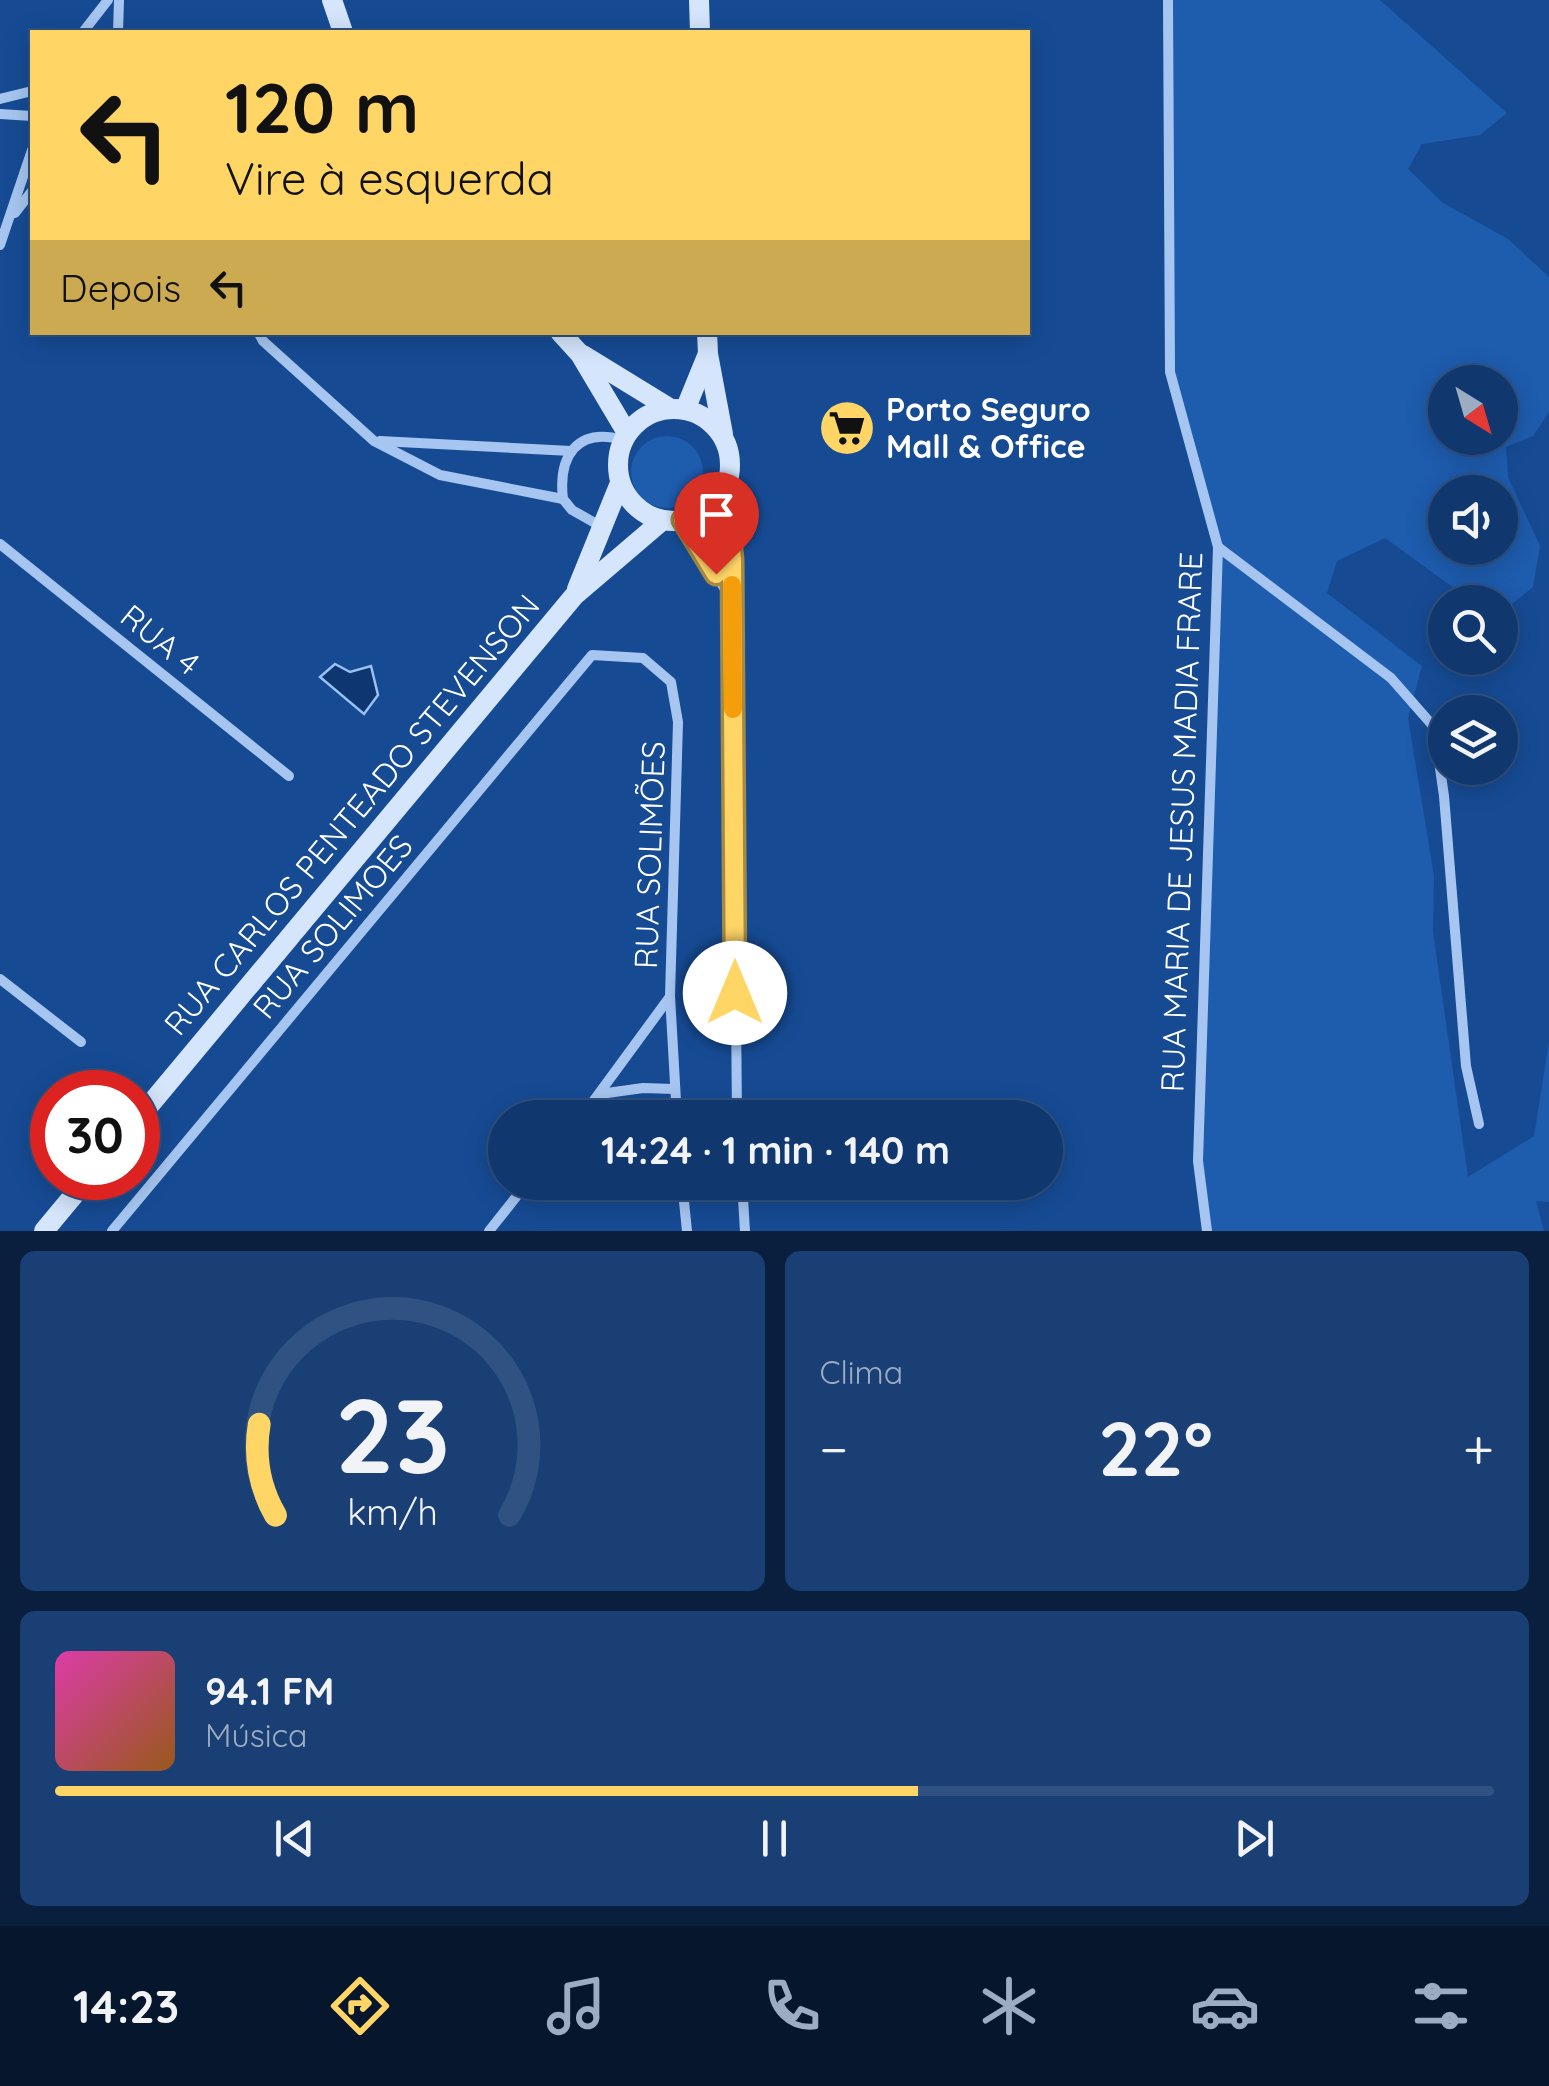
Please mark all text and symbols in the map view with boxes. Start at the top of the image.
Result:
text: 120 m [225,63,419,151]
icon: left [60,70,190,200]
text: Vire à esquerda [225,150,554,206]
icon: left [201,260,256,315]
text: Depois [60,264,181,312]
north arrow [1428,365,1518,455]
map controls [1428,365,1518,785]
place label: Porto Seguro Mall & Office [886,389,1091,466]
supermarket icon: Porto Seguro Mall & Office [817,398,877,458]
pin [674,472,759,575]
button: sound [1428,475,1518,565]
icon: arrive [689,487,744,542]
street label: RUA MARIA DE JESUS MADIA FRARE [1152,551,1210,1093]
button: search [1428,585,1518,675]
street label: RUA CARLOS PENTEADO STEVENSON [155,586,548,1043]
street label: RUA 4 [113,595,208,683]
button: layers [1428,695,1518,785]
street label: RUA SOLIMÕES [625,740,673,970]
street label: RUA SOLIMOES [244,826,421,1026]
position arrow [683,941,787,1045]
speed limit sign: 30 [30,1070,160,1200]
text: 14:24 · 1 min · 140 m [601,1126,950,1174]
text: Clima [820,1352,903,1392]
text: 23 [335,1369,450,1499]
text: 22° [1098,1401,1213,1495]
text: − [820,1414,848,1483]
text: + [1463,1414,1494,1483]
text: km/h [347,1489,438,1534]
text: 94.1 FM [205,1667,334,1715]
text: Música [205,1715,308,1755]
icon: previous [267,1811,322,1866]
icon: pause [747,1811,802,1866]
icon: next [1227,1811,1282,1866]
icon: directions [325,1971,395,2041]
icon: music [541,1971,611,2041]
icon: phone [757,1971,827,2041]
icon: climate [974,1971,1044,2041]
icon: car [1190,1971,1260,2041]
icon: filters [1406,1971,1476,2041]
text: 14:23 [73,1978,179,2034]

